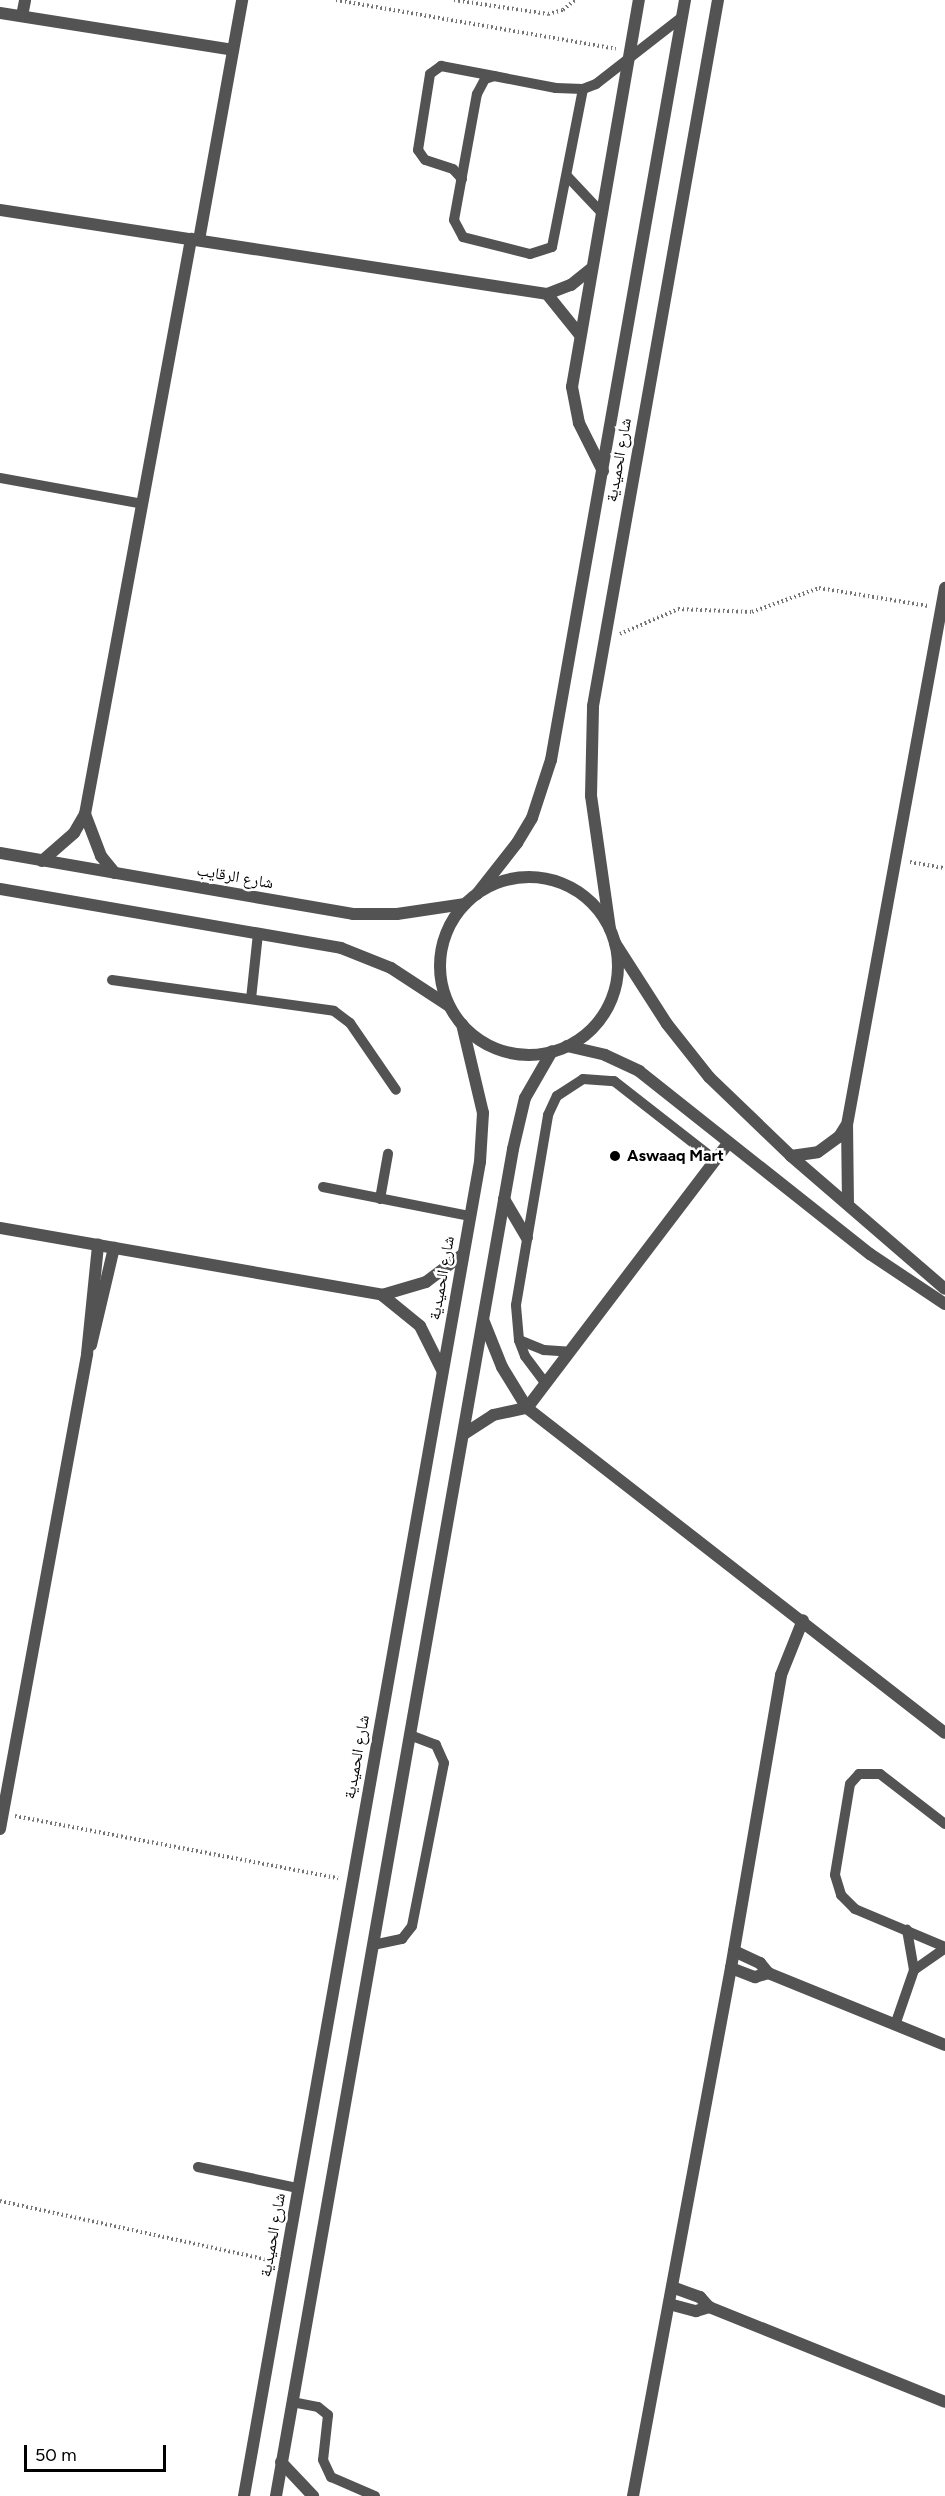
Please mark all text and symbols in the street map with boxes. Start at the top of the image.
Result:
street label: شارع الحميدية [602,417,636,503]
street label: شارع الرقايب [195,861,275,893]
place label: Aswaaq Mart [627,1146,724,1166]
marker: Aswaaq Mart [608,1149,622,1163]
street label: شارع الحميدية [425,1235,459,1321]
street label: شارع الحميدية [340,1714,374,1800]
street label: شارع الحميدية [256,2192,290,2278]
scale bar [27,2433,170,2471]
text: 50 m [35,2444,77,2466]

